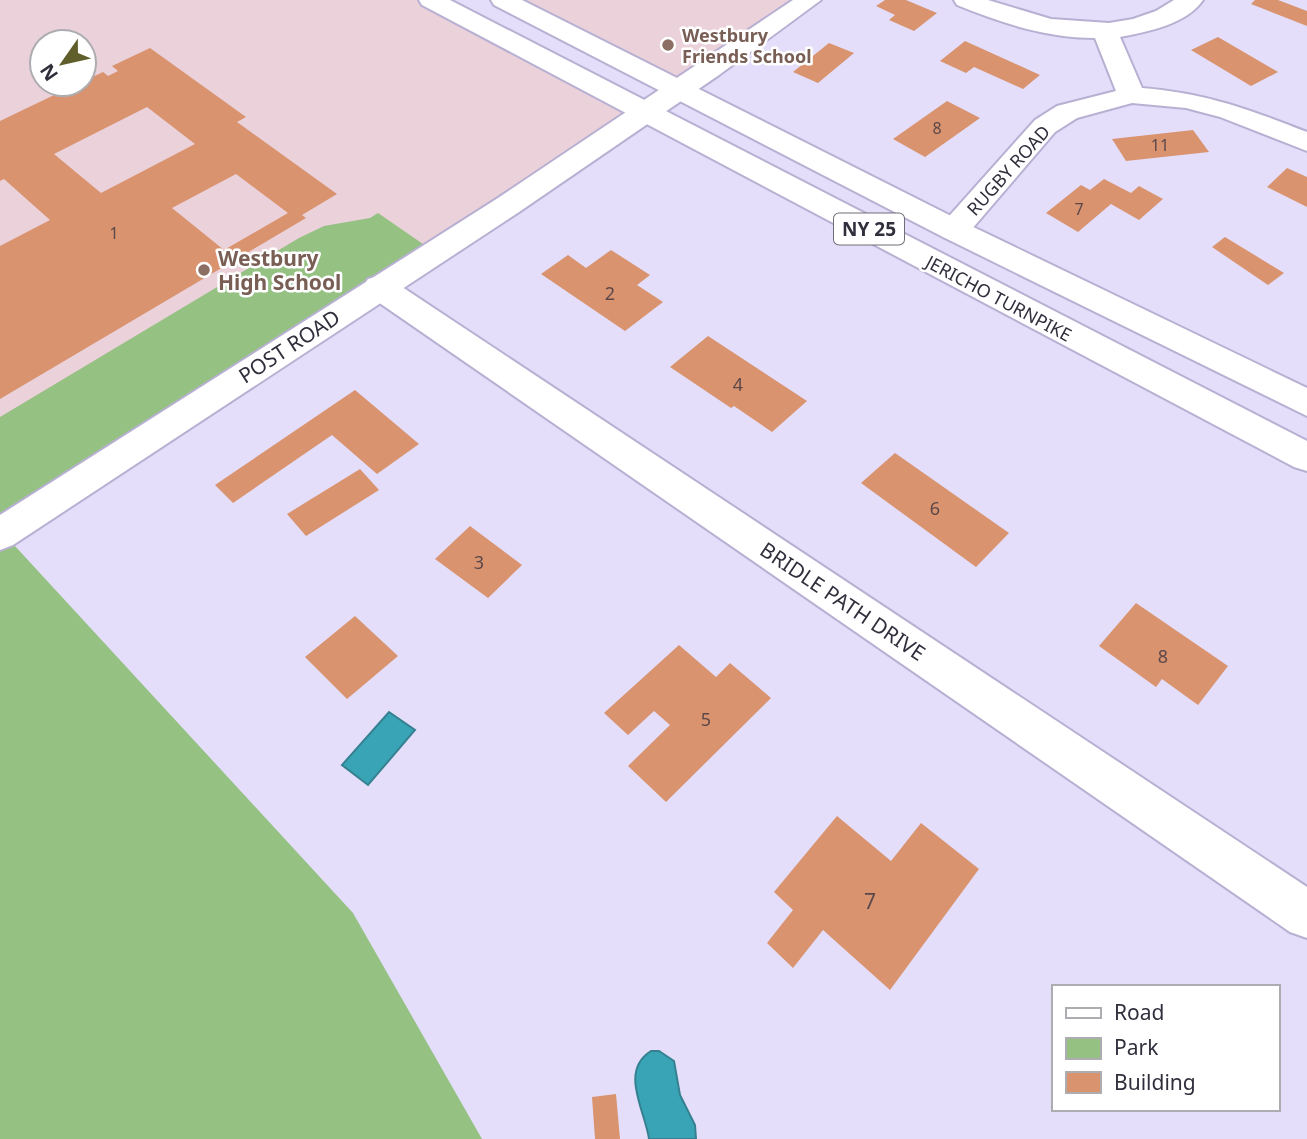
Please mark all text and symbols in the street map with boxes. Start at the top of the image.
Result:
place label: Westbury Friends School [682,23,812,68]
north arrow [28,28,98,98]
marker: Westbury Friends School [660,37,676,53]
text: N [34,59,64,86]
house number: 8 [932,117,942,139]
street label: RUGBY ROAD [961,120,1055,220]
house number: 11 [1151,134,1169,156]
house number: 7 [1074,198,1084,220]
road number: NY 25 [834,214,904,244]
house number: 1 [109,222,119,244]
place label: Westbury High School [218,244,341,296]
street label: JERICHO TURNPIKE [920,248,1076,347]
marker: Westbury High School [196,262,212,278]
house number: 2 [605,281,615,305]
street label: POST ROAD [233,303,345,389]
house number: 4 [733,372,743,396]
house number: 6 [930,496,940,520]
street label: BRIDLE PATH DRIVE [755,535,931,667]
house number: 3 [474,550,484,574]
house number: 8 [1158,644,1168,668]
house number: 5 [701,707,711,731]
house number: 7 [864,887,876,915]
legend [1052,985,1279,1111]
text: Road [1114,998,1164,1026]
text: Park [1114,1033,1159,1061]
text: Building [1114,1068,1196,1096]

